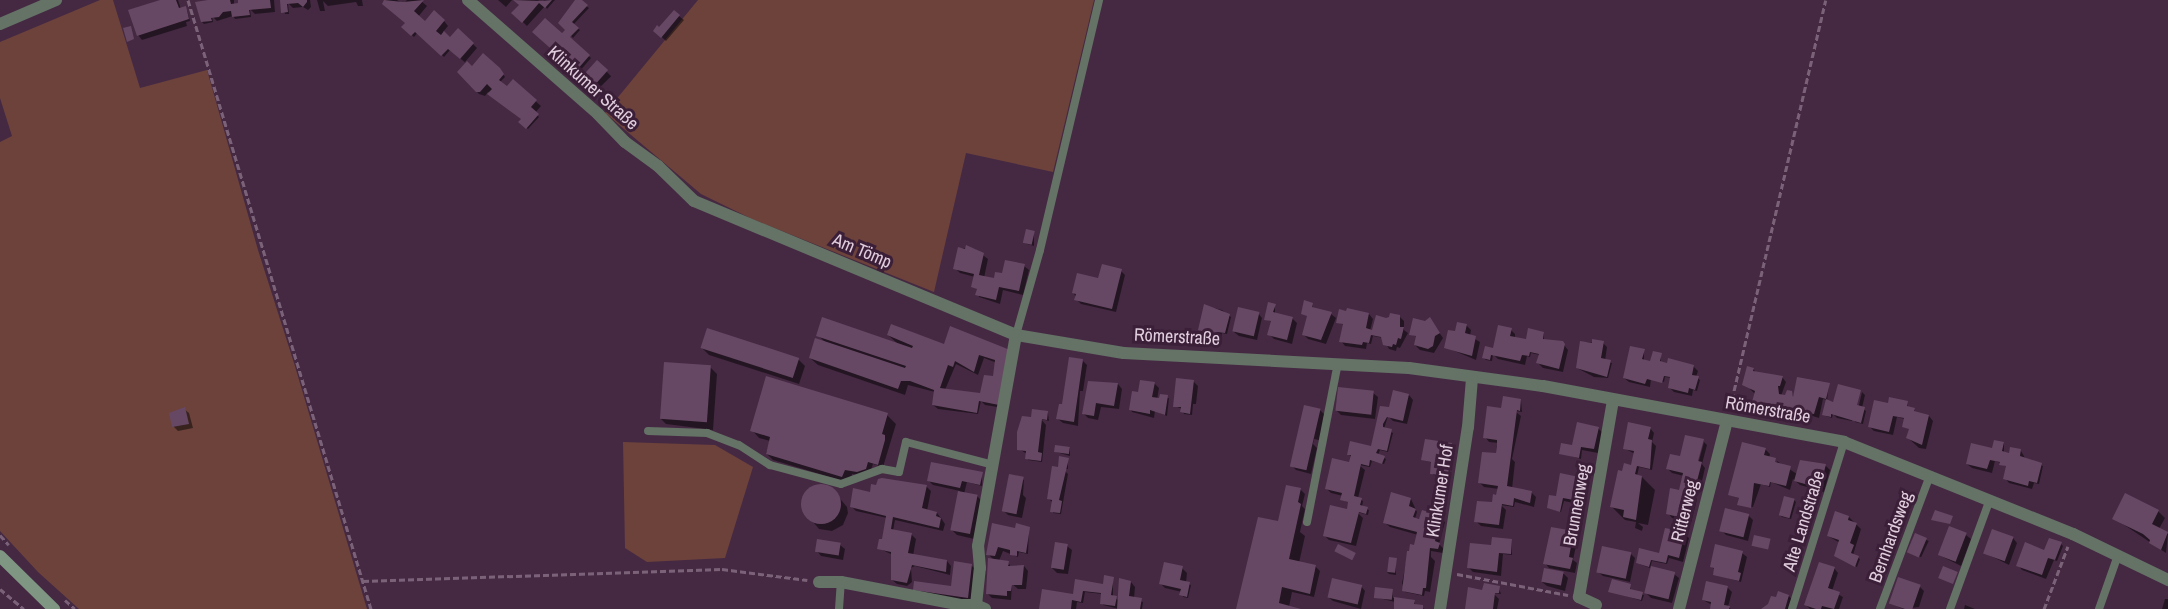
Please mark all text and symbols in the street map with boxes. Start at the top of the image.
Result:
street label: Klinkumer Straße [543,42,643,134]
street label: Am Tömp [829,229,895,273]
street label: Römerstraße [1133,324,1221,350]
street label: Römerstraße [1724,392,1812,428]
street label: Klinkumer Hof [1422,443,1458,539]
street label: Brunnenweg [1559,462,1595,548]
street label: Alte Landstraße [1778,468,1830,574]
street label: Ritterweg [1667,478,1703,544]
street label: Bernhardsweg [1865,489,1917,585]

